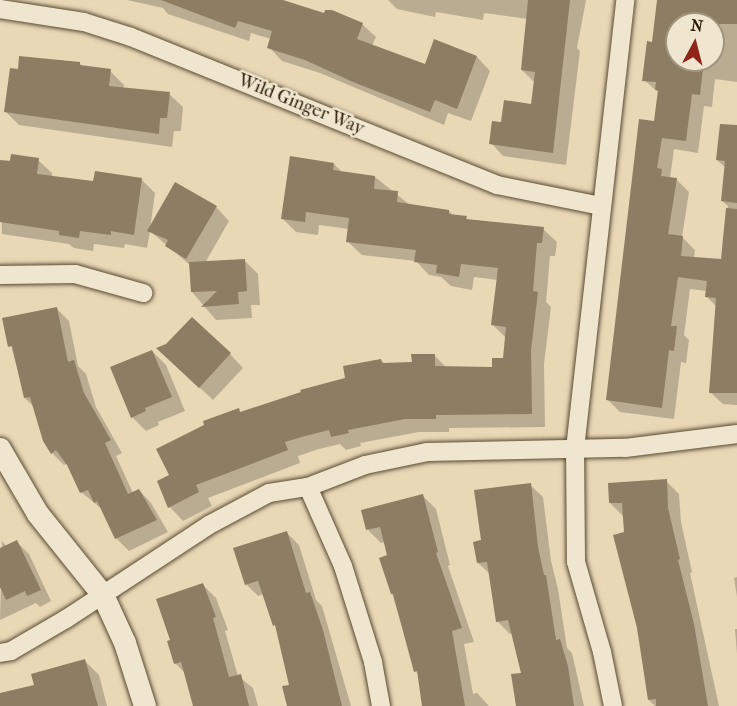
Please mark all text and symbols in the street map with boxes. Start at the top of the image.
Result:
north arrow [665,12,725,72]
text: N [690,15,704,36]
street label: Wild Ginger Way [235,70,367,140]

